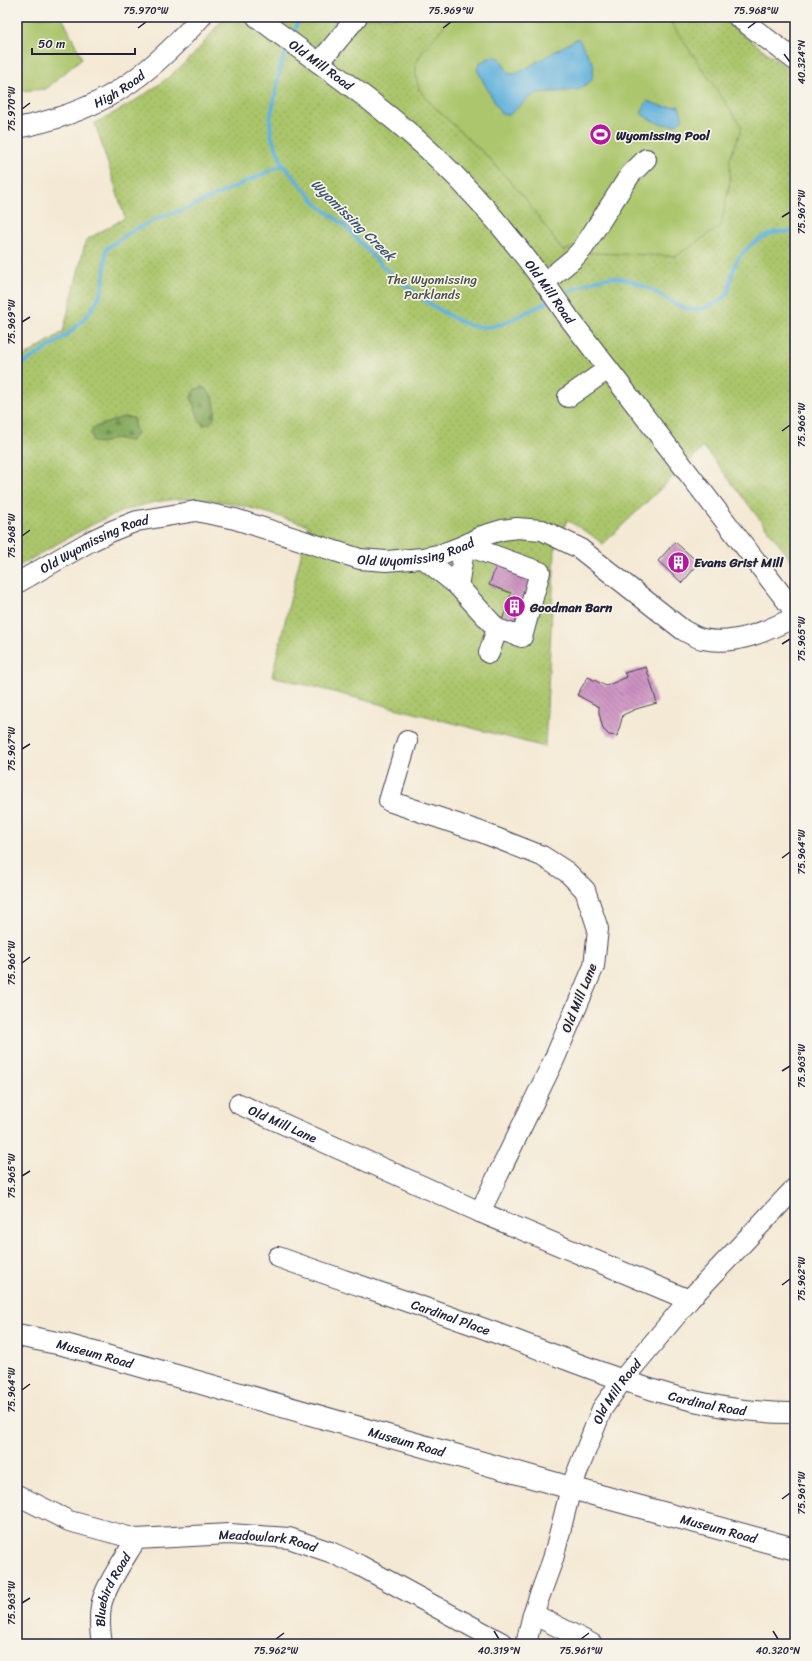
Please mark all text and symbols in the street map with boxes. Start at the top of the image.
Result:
text: 75.970°W [124,2,169,20]
text: 75.969°W [429,2,474,20]
text: 75.968°W [734,2,779,20]
scale bar [32,30,135,56]
text: 50 m [38,33,65,55]
street label: Old Mill Road [284,33,359,97]
text: 40.324°N [793,40,811,84]
street label: High Road [89,63,151,114]
text: 75.970°W [3,86,21,132]
sports icon: Wyomissing Pool [588,122,614,148]
place label: Wyomissing Pool [616,124,711,147]
water label: Wyomissing Creek [305,173,403,268]
text: 75.967°W [793,190,811,234]
street label: Old Mill Road [519,254,582,330]
park label: The Wyomissing Parklands [387,268,478,306]
text: 75.969°W [3,299,21,344]
text: 75.966°W [793,403,811,447]
street label: Old Wyomissing Road [35,508,151,579]
text: 75.968°W [3,513,21,558]
street label: Old Wyomissing Road [356,530,479,573]
building icon: Evans Grist Mill [666,549,692,575]
place label: Evans Grist Mill [694,551,785,574]
building icon: Goodman Barn [501,594,527,620]
place label: Goodman Barn [529,596,613,619]
text: 75.965°W [793,616,811,661]
text: 75.967°W [3,727,21,771]
text: 75.964°W [793,829,811,874]
text: 75.966°W [3,941,21,985]
street label: Old Mill Lane [555,960,603,1036]
text: 75.963°W [793,1044,811,1088]
street label: Old Mill Lane [245,1098,321,1149]
text: 75.965°W [3,1153,21,1198]
text: 75.962°W [793,1257,811,1301]
street label: Cardinal Place [408,1292,494,1342]
street label: Museum Road [54,1332,137,1375]
street label: Old Mill Road [586,1353,648,1427]
text: 75.964°W [3,1367,21,1412]
street label: Cardinal Road [666,1384,749,1422]
street label: Museum Road [366,1420,449,1463]
text: 75.961°W [793,1471,811,1514]
street label: Museum Road [678,1507,761,1550]
street label: Meadowlark Road [218,1522,321,1559]
street label: Bluebird Road [88,1547,138,1627]
text: 75.963°W [3,1581,21,1625]
text: 75.962°W [254,1642,298,1660]
text: 40.319°N [478,1642,520,1660]
text: 75.961°W [560,1642,603,1660]
text: 40.320°N [756,1642,800,1660]

